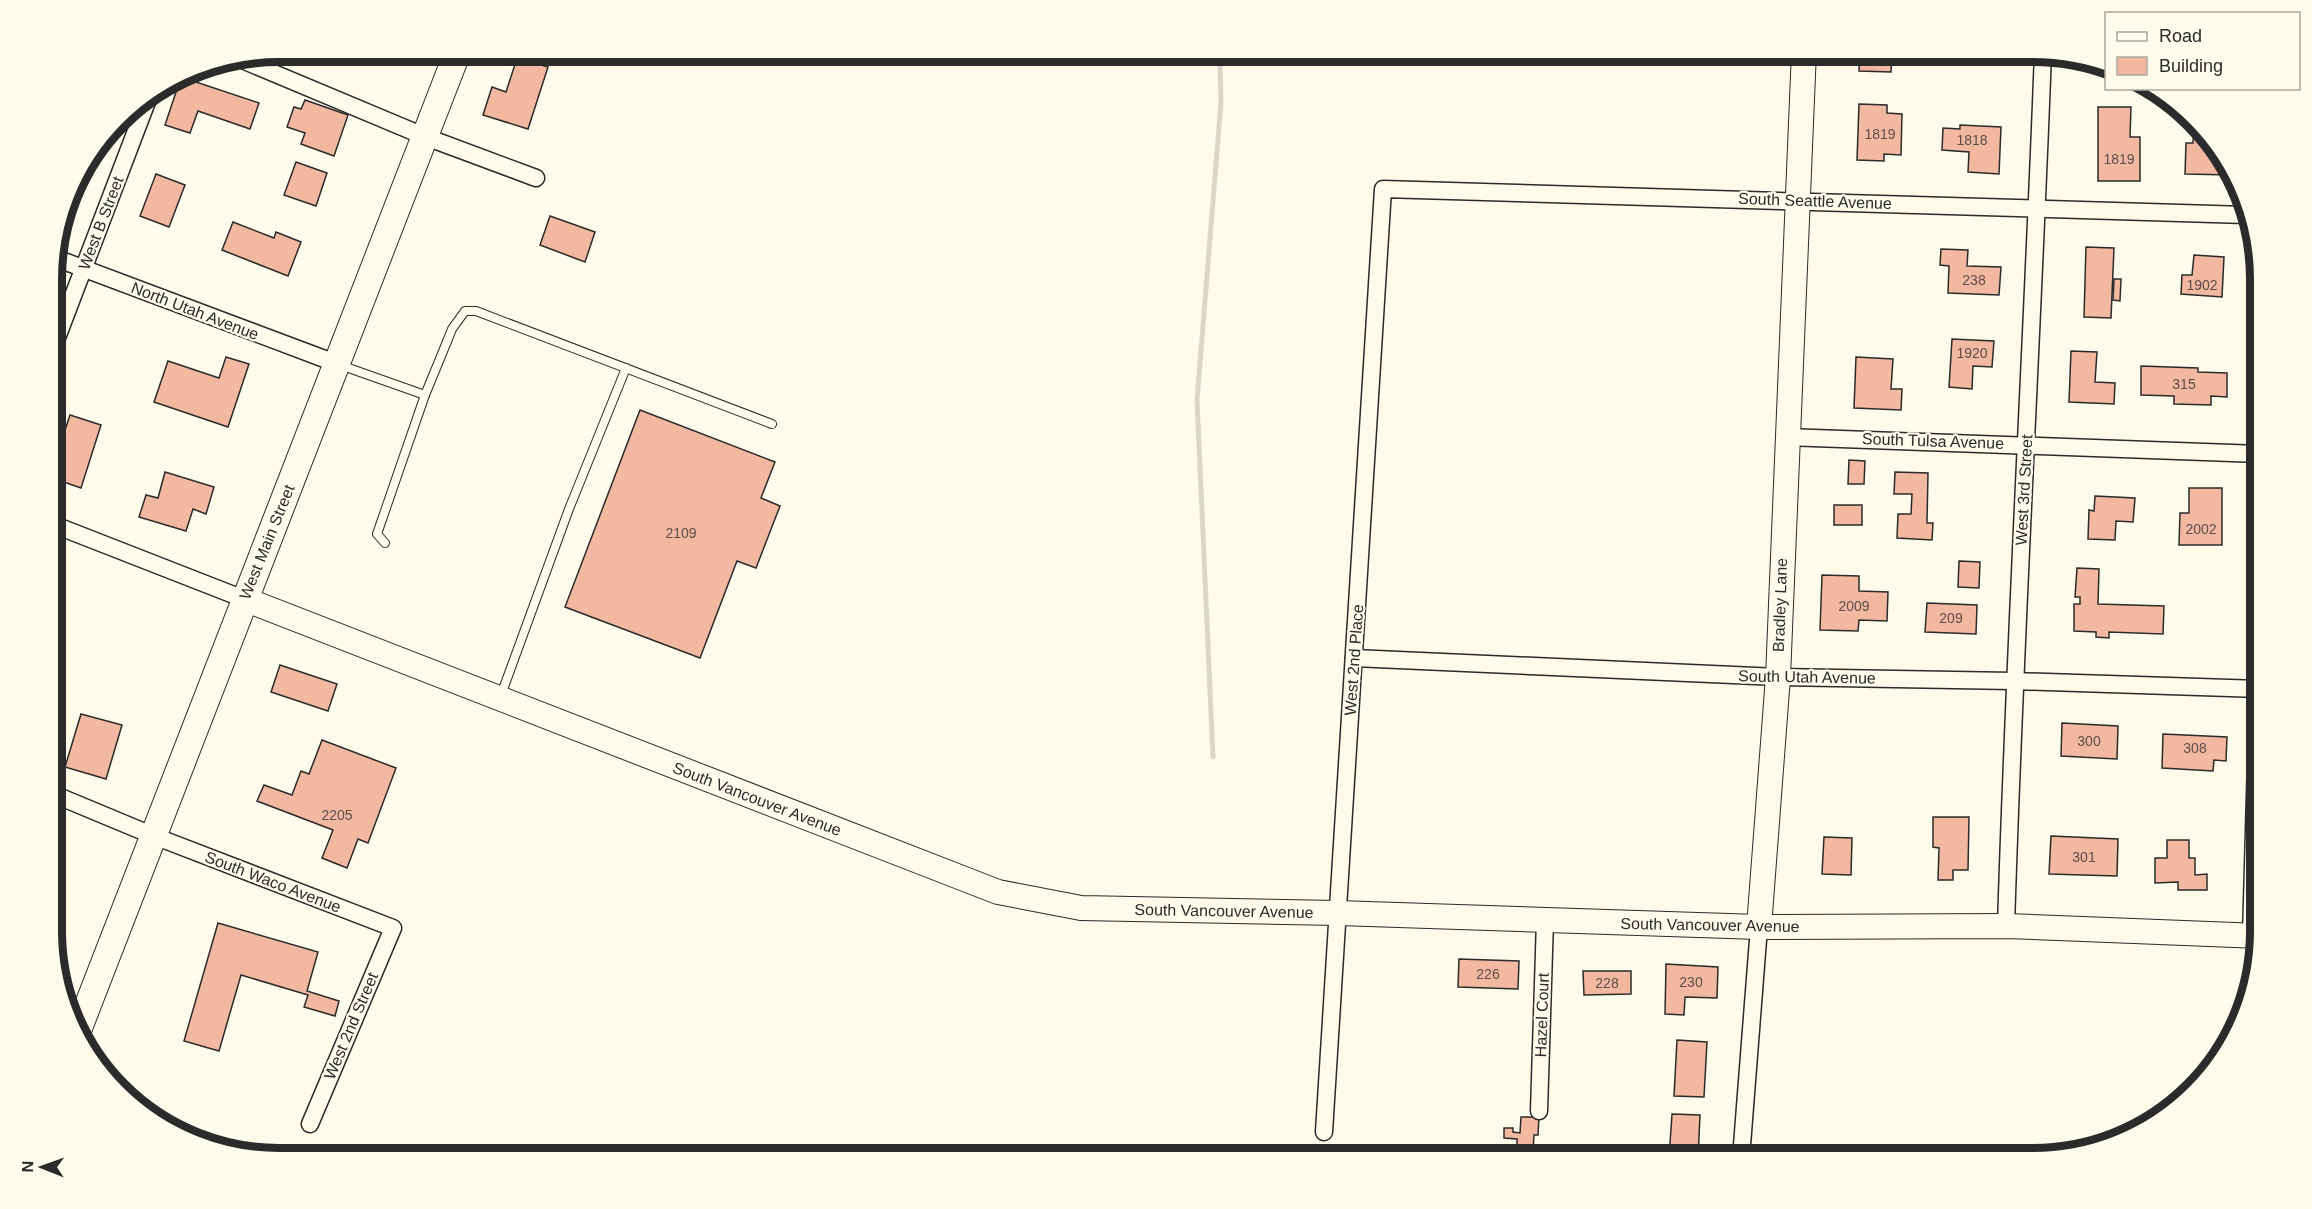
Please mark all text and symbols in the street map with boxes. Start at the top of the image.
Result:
legend [2105,12,2300,90]
text: Road [2159,26,2202,46]
text: Building [2159,56,2223,76]
house number: 1819 [1864,126,1896,142]
house number: 1818 [1956,132,1988,148]
house number: 1819 [2103,151,2135,167]
street label: West B Street [75,174,127,272]
street label: South Seattle Avenue [1738,190,1892,212]
house number: 238 [1962,272,1986,288]
house number: 1902 [2186,277,2218,293]
street label: North Utah Avenue [129,279,261,343]
house number: 1920 [1956,345,1988,361]
house number: 315 [2172,376,2196,392]
street label: South Tulsa Avenue [1862,430,2004,452]
street label: West 3rd Street [2013,434,2035,546]
street label: West Main Street [236,482,298,602]
house number: 2002 [2185,521,2217,537]
house number: 2109 [665,525,697,541]
street label: Bradley Lane [1770,557,1790,652]
house number: 2009 [1838,598,1870,614]
street label: West 2nd Place [1342,604,1366,716]
house number: 209 [1939,610,1963,626]
street label: South Utah Avenue [1738,667,1876,687]
house number: 300 [2077,733,2101,749]
house number: 308 [2183,740,2207,756]
street label: South Vancouver Avenue [670,759,844,839]
house number: 2205 [321,807,353,823]
street label: South Waco Avenue [203,848,343,916]
house number: 301 [2072,849,2096,865]
street label: South Vancouver Avenue [1134,901,1314,921]
street label: South Vancouver Avenue [1620,915,1800,935]
house number: 226 [1476,966,1500,982]
street label: West 2nd Street [321,970,381,1082]
street label: Hazel Court [1532,972,1552,1058]
house number: 230 [1679,974,1703,990]
house number: 228 [1595,975,1619,991]
north arrow [12,1137,72,1197]
text: N [19,1161,36,1173]

